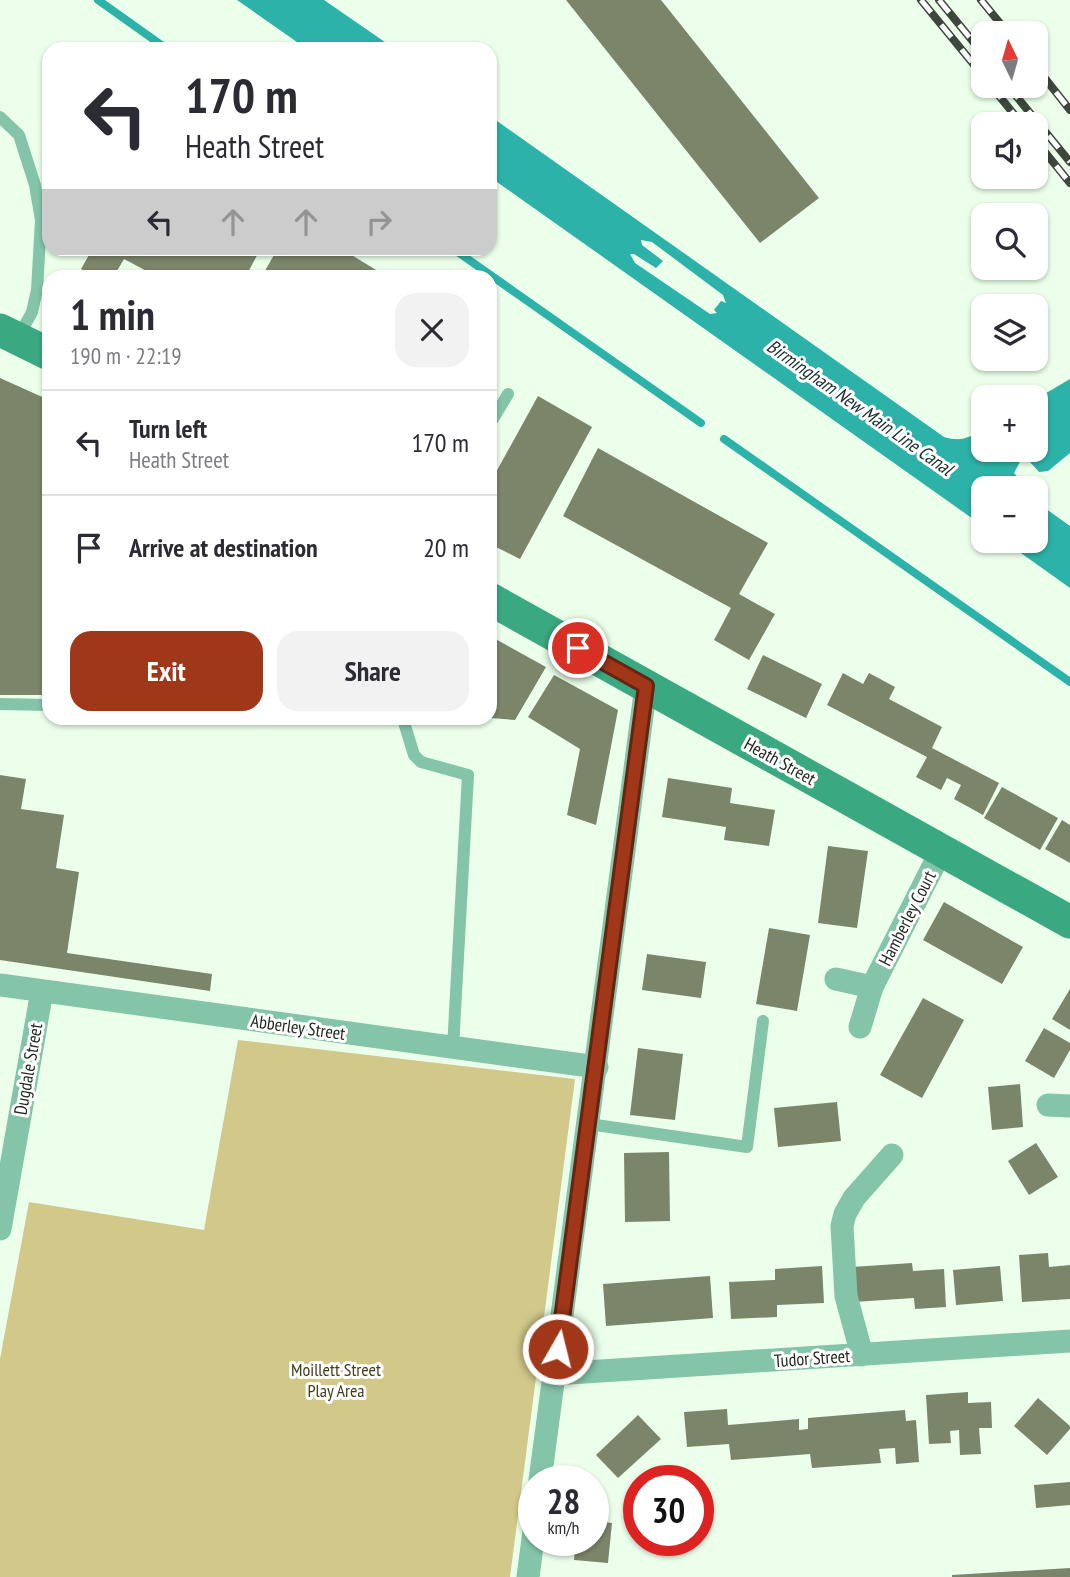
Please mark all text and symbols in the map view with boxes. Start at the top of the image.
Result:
north arrow [971,21,1048,98]
map controls [971,21,1048,553]
text: 170 m [185,63,298,127]
icon: left [70,70,161,161]
button: sound [971,112,1048,189]
text: Heath Street [185,125,324,167]
icon: left [141,203,179,241]
icon: ahead [214,203,252,241]
icon: ahead [287,203,325,241]
icon: right [360,203,398,241]
button: search [971,203,1048,280]
text: 1 min [70,287,155,342]
button: close [395,293,469,367]
button: layers [971,294,1048,371]
water label: Birmingham New Main Line Canal [762,334,959,481]
text: 190 m · 22:19 [70,341,182,370]
button: + [971,385,1048,462]
text: Turn left [129,412,207,445]
icon: left [70,424,108,462]
text: 170 m [411,426,469,459]
text: Heath Street [129,445,229,474]
button: − [971,476,1048,553]
icon: arrive [70,529,108,567]
text: Arrive at destination [129,531,318,564]
text: 20 m [423,531,469,564]
pin [548,618,608,678]
icon: arrive [559,629,597,667]
button: Exit [70,631,263,711]
button: Share [277,631,469,711]
street label: Heath Street [740,732,820,790]
street label: Hamberley Court [873,867,941,969]
street label: Abberley Street [249,1009,347,1045]
street label: Dugdale Street [9,1021,47,1117]
position arrow [521,1312,595,1386]
street label: Tudor Street [773,1344,851,1372]
park label: Moillett Street Play Area [291,1358,381,1402]
speed limit sign: 30 [623,1465,714,1556]
text: 28 [547,1478,580,1524]
text: km/h [548,1516,579,1539]

